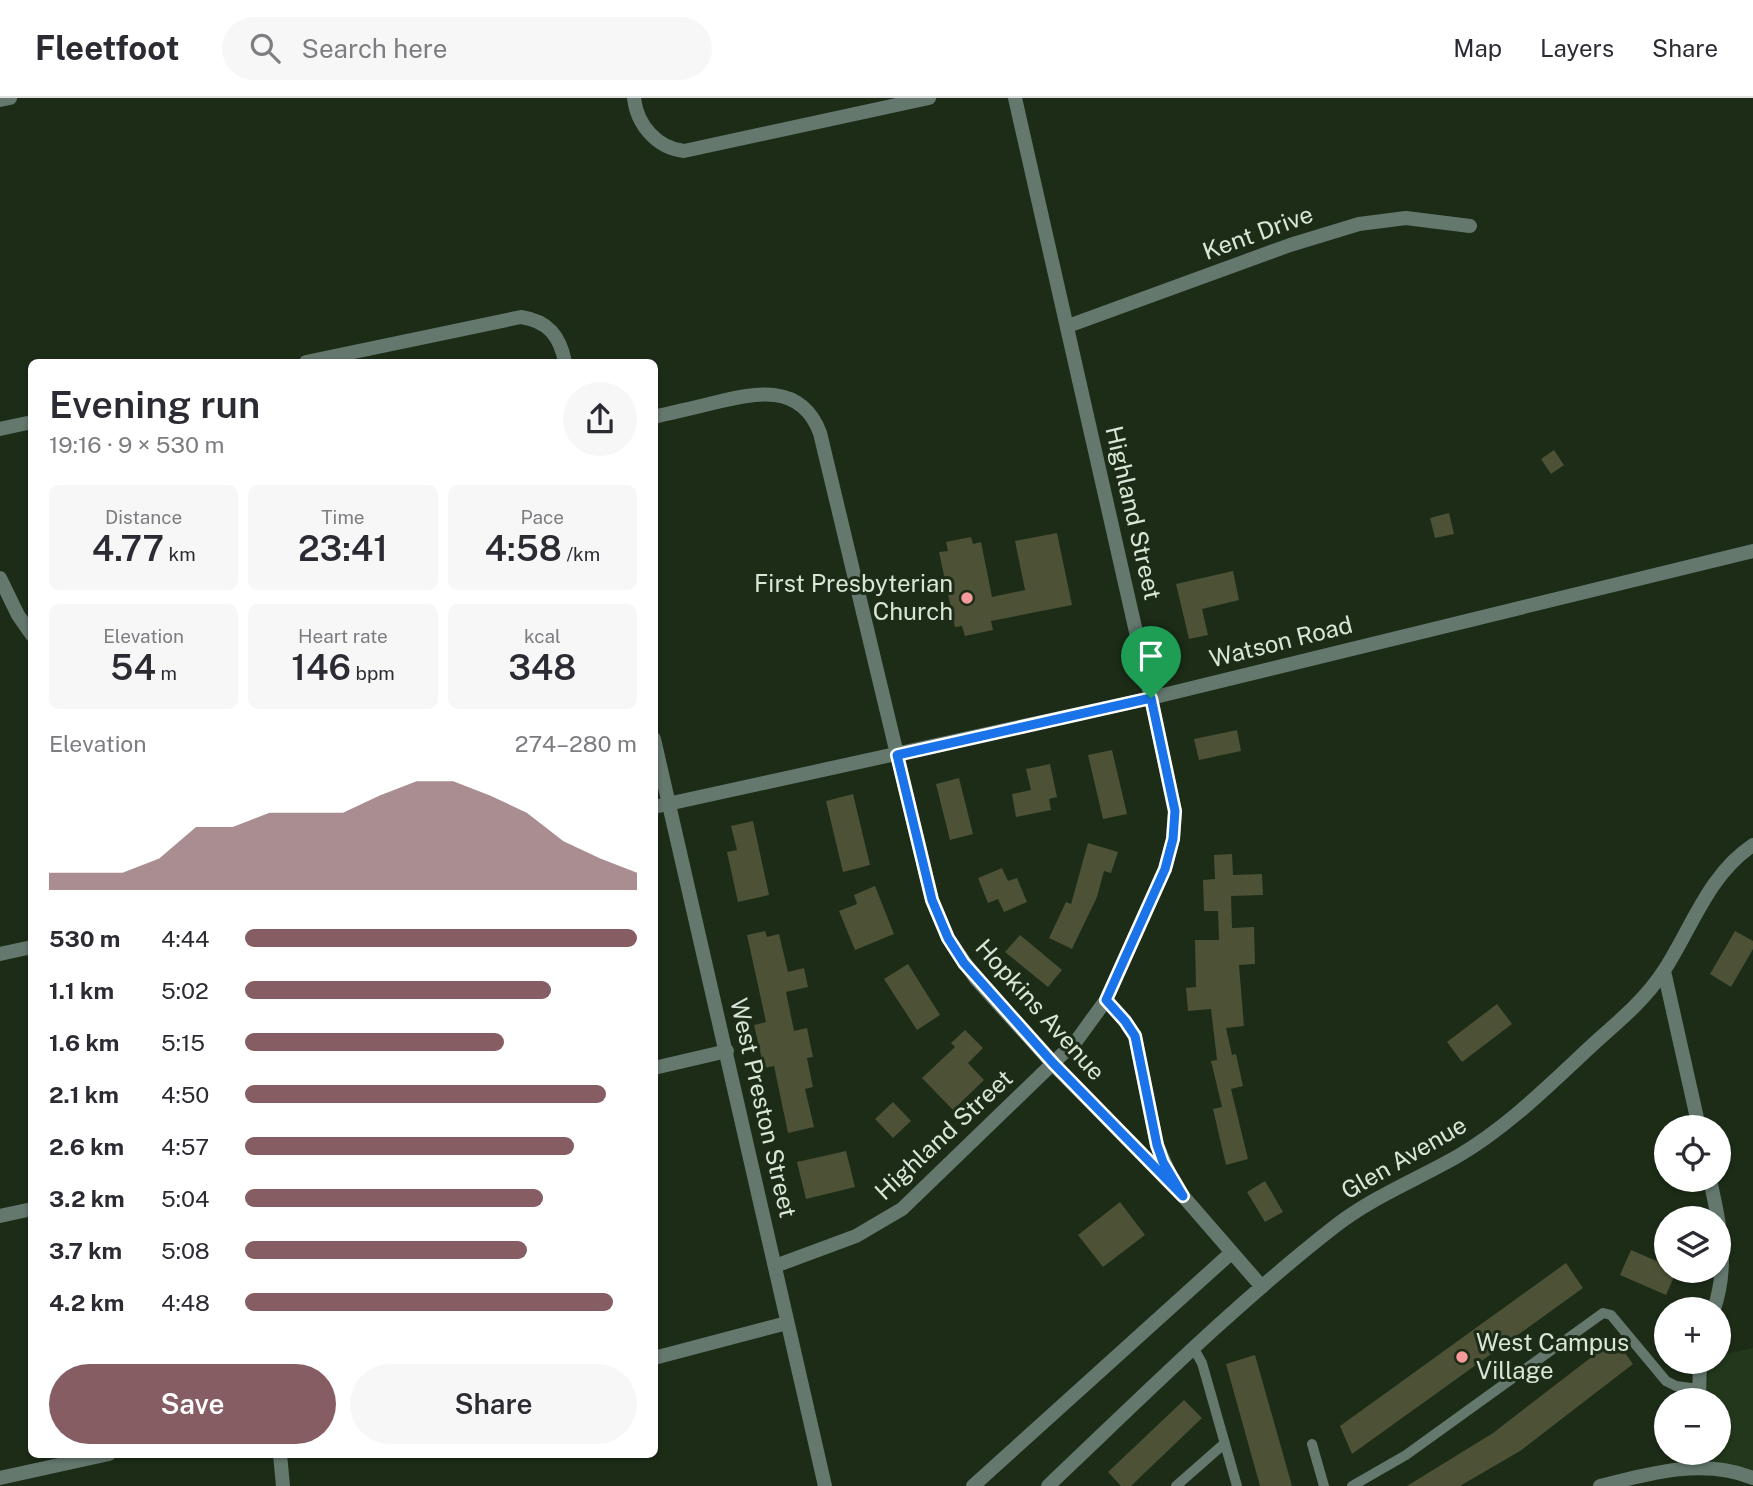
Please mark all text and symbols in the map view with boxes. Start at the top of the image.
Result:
search box [222,17,712,80]
text: Fleetfoot [35,29,180,67]
icon: search [246,29,284,67]
text: Search here [302,33,448,64]
text: Map [1453,34,1502,62]
text: Layers [1540,34,1614,62]
text: Share [1652,34,1718,62]
street label: Kent Drive [1199,199,1317,265]
text: Evening run [49,382,260,427]
button: share [563,382,637,456]
street label: Highland Street [1100,423,1168,602]
text: 19:16 · 9 × 530 m [49,431,225,458]
text: Distance [105,506,182,528]
text: Time [321,506,365,528]
text: Pace [521,506,564,528]
text: 4.77 [92,528,164,569]
text: 23:41 [298,528,388,569]
text: 4:58 [484,528,562,569]
text: km [164,543,196,565]
text: /km [562,543,600,565]
place label: First Presbyterian Church [754,569,953,625]
marker: First Presbyterian Church [959,590,975,606]
street label: Watson Road [1206,610,1355,672]
text: Elevation [103,625,184,647]
text: Heart rate [298,625,388,647]
text: kcal [524,625,561,647]
pin [1121,626,1181,698]
icon: arrive [1132,637,1170,675]
text: 54 [110,647,156,688]
text: 146 [291,647,351,688]
text: 348 [508,647,576,688]
text: m [156,662,177,684]
text: bpm [351,662,395,684]
text: Elevation [49,730,147,757]
text: 274–280 m [515,730,637,757]
text: 530 m [49,925,120,952]
text: 4:44 [161,925,209,952]
street label: Hopkins Avenue [970,933,1111,1085]
text: 1.1 km [49,977,114,1004]
text: 5:02 [161,977,209,1004]
street label: West Preston Street [725,995,803,1220]
text: 1.6 km [49,1029,119,1056]
text: 5:15 [161,1029,205,1056]
street label: Highland Street [869,1063,1018,1205]
text: 2.1 km [49,1081,119,1108]
text: 4:50 [161,1081,209,1108]
street label: Glen Avenue [1336,1110,1471,1204]
map controls [1654,1115,1731,1465]
button: locate [1654,1115,1731,1192]
text: 2.6 km [49,1133,124,1160]
text: 4:57 [161,1133,209,1160]
text: 3.2 km [49,1185,125,1212]
text: 5:04 [161,1185,209,1212]
button: layers [1654,1206,1731,1283]
text: 3.7 km [49,1237,122,1264]
text: 5:08 [161,1237,210,1264]
text: 4.2 km [49,1289,124,1316]
text: 4:48 [161,1289,210,1316]
button: + [1654,1297,1731,1374]
place label: West Campus Village [1476,1328,1629,1384]
marker: West Campus Village [1454,1349,1470,1365]
button: Save [49,1364,336,1444]
button: Share [350,1364,637,1444]
button: − [1654,1388,1731,1465]

